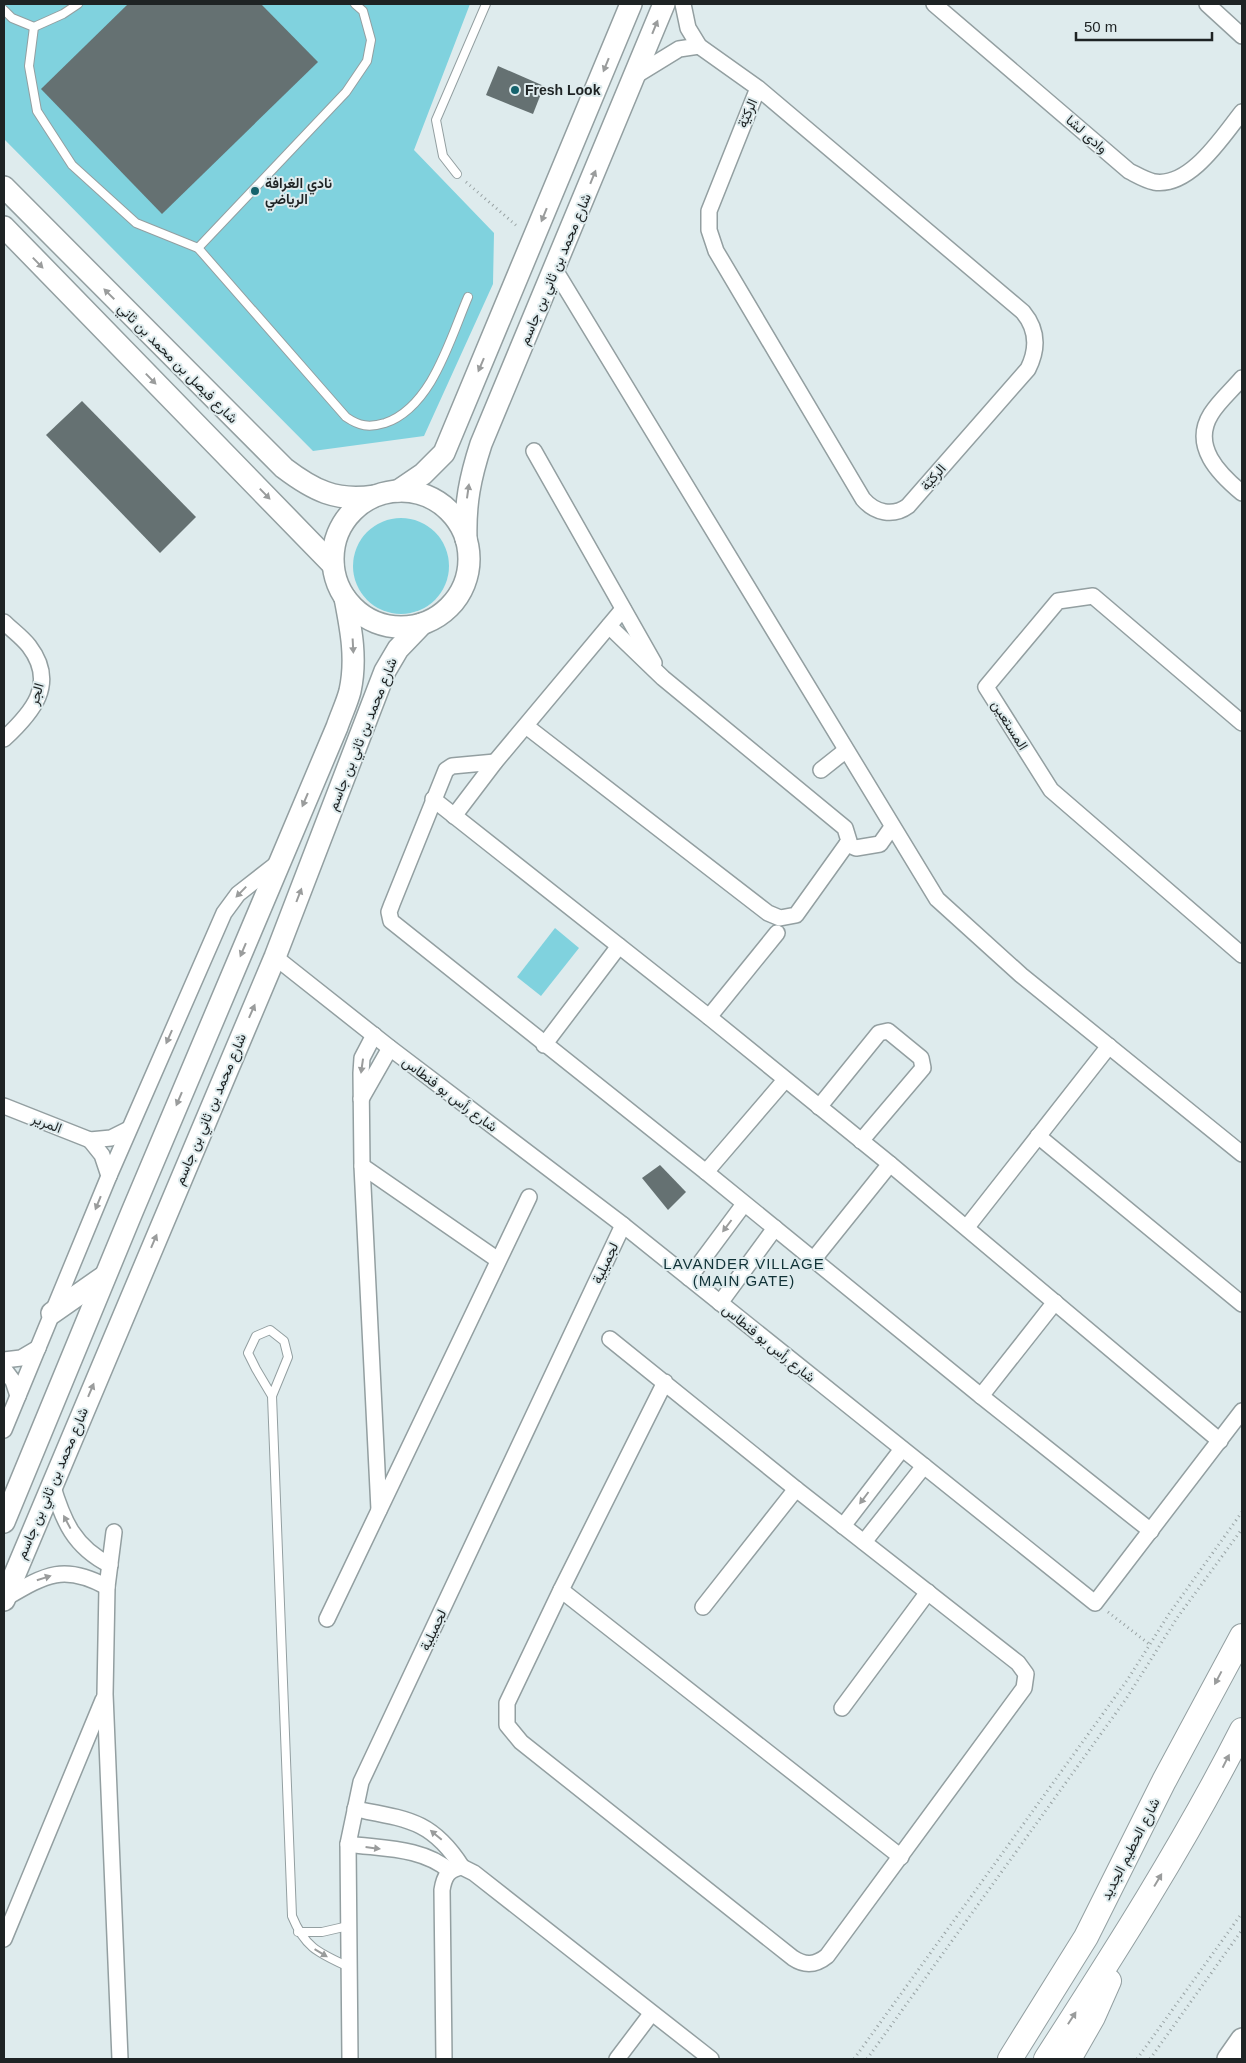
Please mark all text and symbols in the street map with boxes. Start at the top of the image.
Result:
scale bar [1076,10,1212,42]
text: 50 m [1084,18,1117,35]
one-way arrow [651,20,659,34]
one-way arrow [602,58,610,73]
place label: Fresh Look [525,82,601,98]
marker: Fresh Look [509,84,521,96]
street label: الركيّة [734,96,761,130]
street label: وادى لشا [1062,112,1111,157]
one-way arrow [589,170,597,185]
place label: نادي الغرافة الرياضي [265,175,332,211]
marker: نادي الغرافة الرياضي [249,185,261,197]
street label: شارع محمد بن ثاني بن جاسم [516,191,598,349]
one-way arrow [540,208,548,222]
one-way arrow [32,256,44,268]
one-way arrow [104,288,116,300]
street label: شارع فيصل بن محمد بن ثاني [112,300,241,429]
one-way arrow [477,358,485,372]
one-way arrow [145,373,157,385]
street label: الركيّة [917,460,950,494]
one-way arrow [464,482,472,498]
one-way arrow [259,488,271,500]
one-way arrow [349,639,357,655]
street label: شارع محمد بن ثاني بن جاسم [324,655,404,814]
street label: الجر [25,681,48,708]
street label: المستعين [988,697,1032,753]
one-way arrow [301,793,309,807]
one-way arrow [235,886,247,898]
one-way arrow [295,887,303,902]
one-way arrow [238,943,246,957]
one-way arrow [248,1004,256,1018]
one-way arrow [165,1030,173,1044]
street label: شارع محمد بن ثاني بن جاسم [171,1031,253,1189]
street label: شارع رأس بو فنطاس [398,1053,501,1137]
one-way arrow [358,1058,366,1074]
one-way arrow [175,1092,183,1107]
street label: المرير [28,1110,64,1137]
one-way arrow [93,1195,101,1210]
one-way arrow [722,1219,732,1233]
one-way arrow [151,1233,158,1248]
street label: لجميلية [589,1240,622,1287]
district label: LAVANDER VILLAGE (MAIN GATE) [663,1255,825,1289]
street label: شارع رأس بو فنطاس [718,1301,819,1388]
one-way arrow [87,1382,95,1397]
street label: شارع محمد بن ثاني بن جاسم [13,1405,95,1563]
one-way arrow [859,1491,869,1505]
one-way arrow [63,1515,71,1529]
one-way arrow [36,1574,51,1582]
street label: لجميلية [417,1607,450,1654]
one-way arrow [1214,1671,1222,1686]
one-way arrow [1222,1754,1231,1769]
street label: شارع الحطيم الجديد [1097,1795,1165,1904]
one-way arrow [430,1830,443,1841]
one-way arrow [366,1844,382,1852]
one-way arrow [1153,1874,1162,1887]
one-way arrow [314,1949,327,1958]
one-way arrow [1067,2012,1077,2025]

